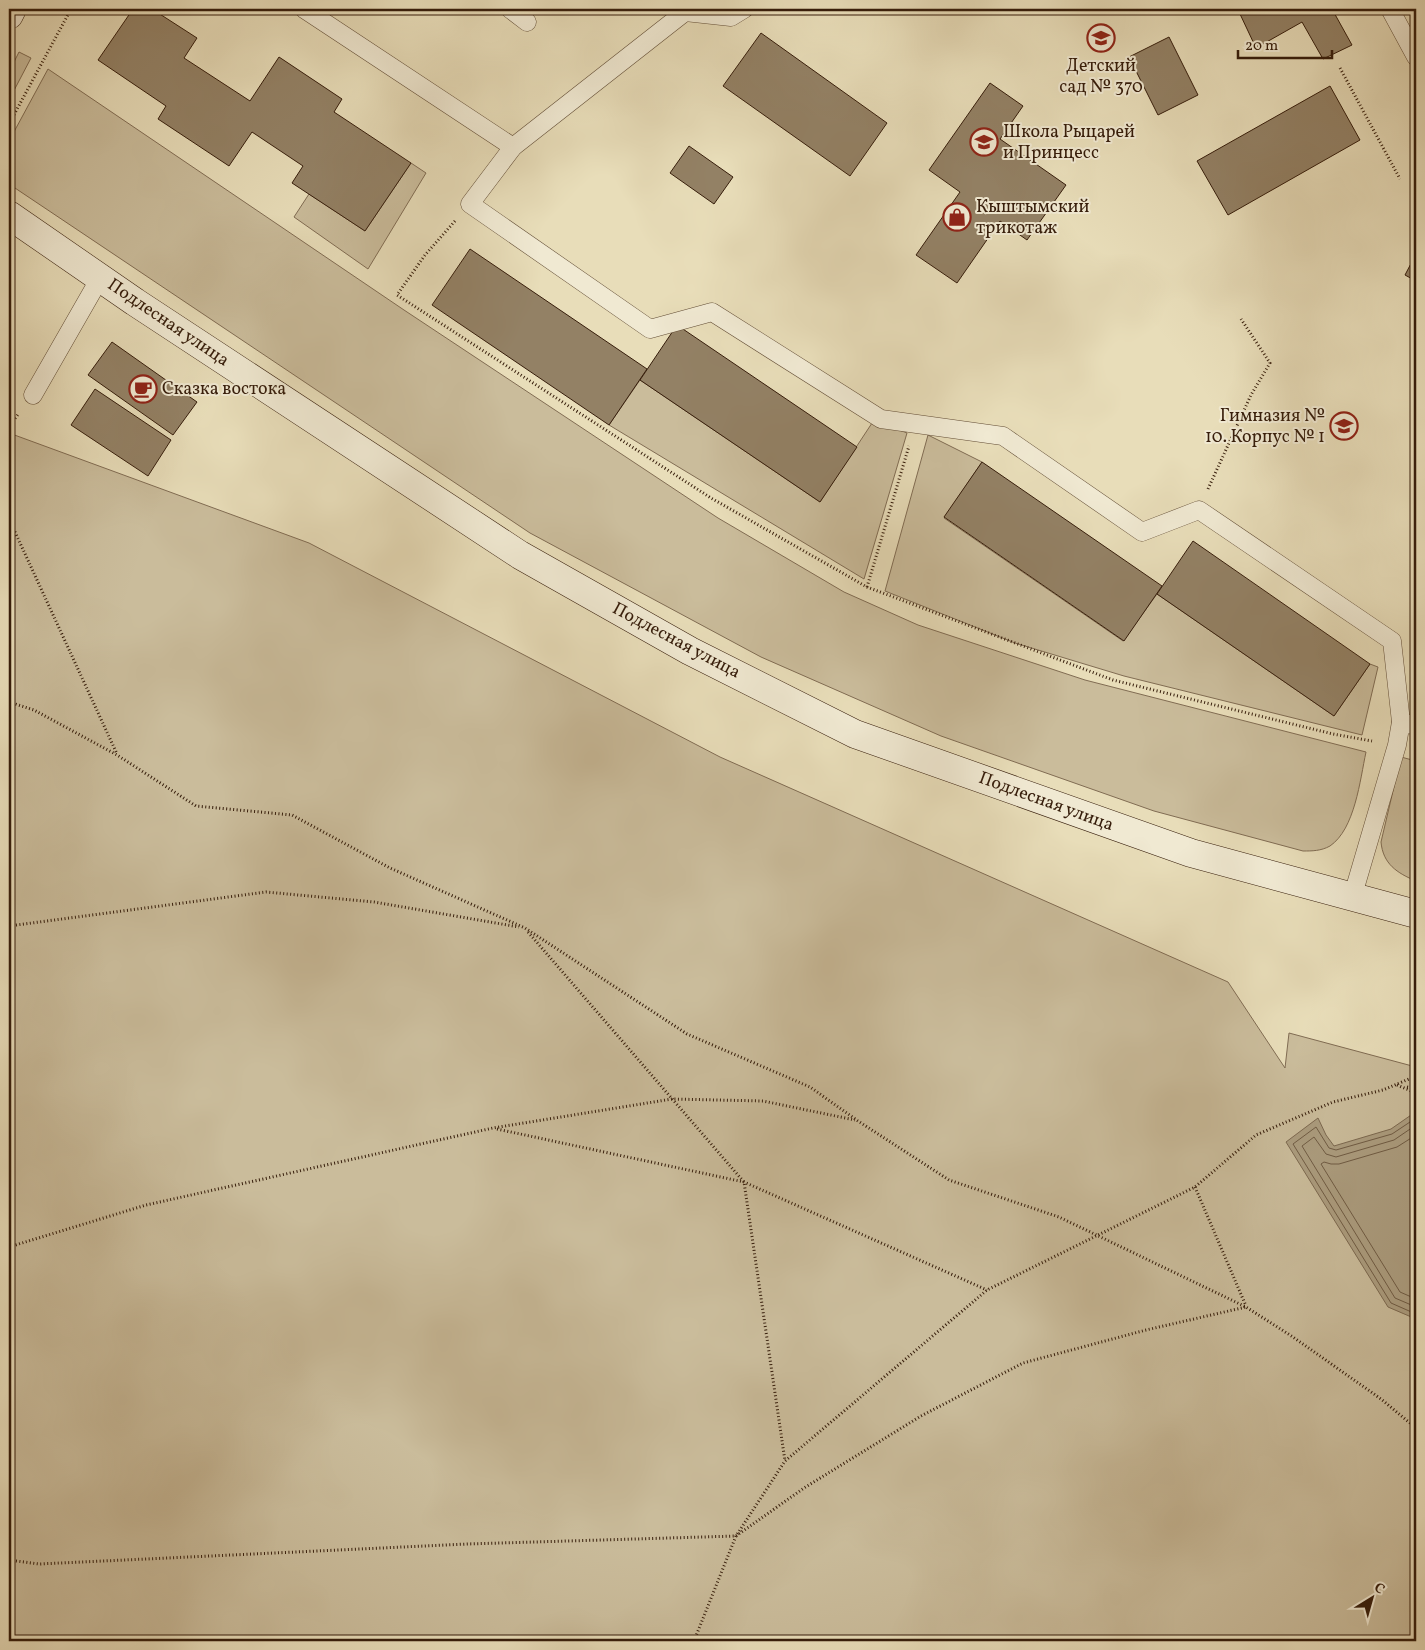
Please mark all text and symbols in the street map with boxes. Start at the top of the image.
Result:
school or university icon: Детский сад № 370 [1086,23,1116,53]
scale bar [1238,28,1331,60]
text: 20 m [1245,36,1278,57]
place label: Детский сад № 370 [1059,54,1143,100]
place label: Школа Рыцарей и Принцесс [1003,120,1135,166]
school or university icon: Школа Рыцарей и Принцесс [969,127,999,157]
place label: Кыштымский трикотаж [976,195,1089,241]
shop icon: Кыштымский трикотаж [942,202,972,232]
street label: Подлесная улица [102,273,234,373]
cafe icon: Сказка востока [128,374,158,404]
place label: Сказка востока [162,377,286,402]
place label: Гимназия № 10. Корпус № 1 [1205,404,1325,450]
school or university icon: Гимназия № 10. Корпус № 1 [1329,411,1359,441]
street label: Подлесная улица [607,597,745,685]
street label: Подлесная улица [975,766,1117,838]
north arrow [1348,1572,1398,1622]
text: С [1370,1579,1388,1599]

